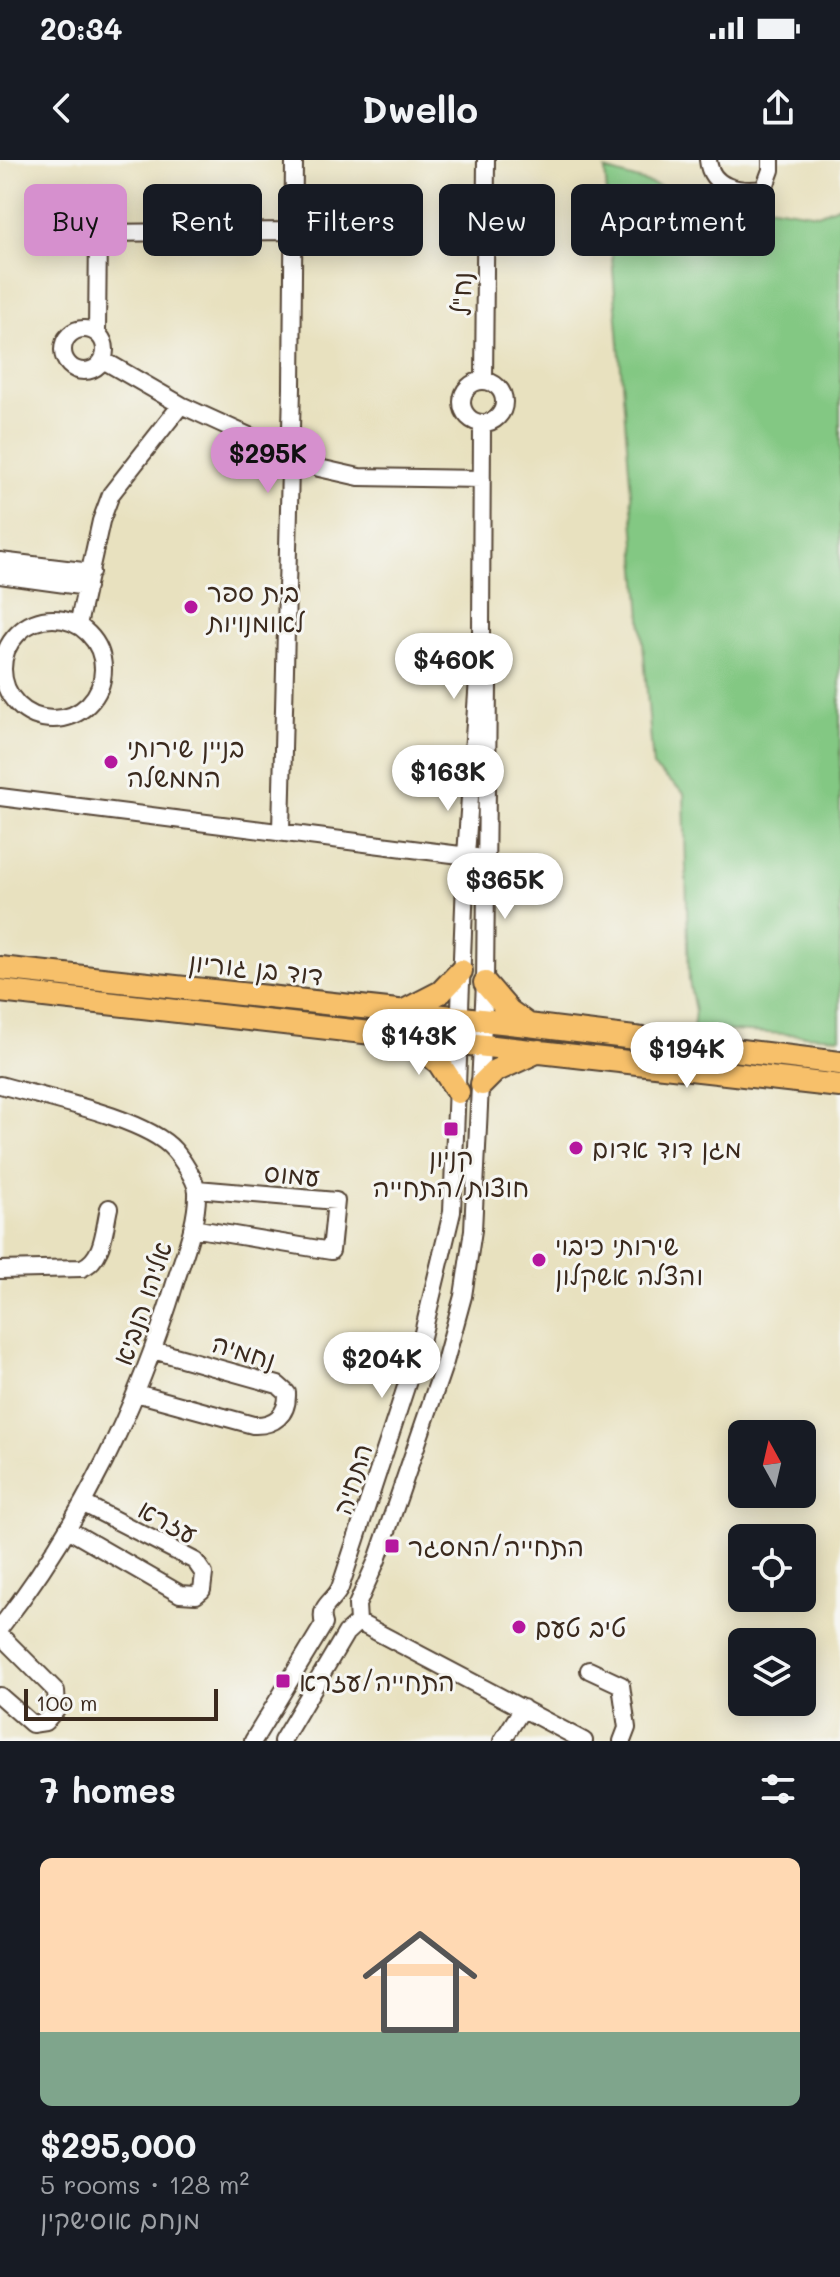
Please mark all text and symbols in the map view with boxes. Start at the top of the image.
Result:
text: 20:34 [40,8,123,48]
text: Dwello [362,85,478,132]
icon: back [40,86,84,130]
icon: share [756,86,800,130]
chip: Buy [24,184,127,256]
chip: Rent [143,184,262,256]
chip: Filters [278,184,423,256]
chip: New [439,184,555,256]
chip: Apartment [571,184,775,256]
street label: נח"ל [444,272,478,316]
pin: $295K [212,427,324,495]
text: $295K [229,436,307,470]
place label: בית ספר לאומנויות [205,575,305,639]
marker: בית ספר לאומנויות [182,598,200,616]
pin: $460K [398,633,510,701]
text: $460K [413,642,495,676]
place label: בניין שירותי הממשלה [127,730,245,794]
pin: $163K [392,745,504,813]
marker: בניין שירותי הממשלה [102,753,120,771]
text: $163K [410,754,486,788]
pin: $365K [449,853,561,921]
text: $365K [465,862,545,896]
street label: דוד בן גוריון [187,944,325,992]
pin: $143K [363,1009,475,1077]
text: $143K [381,1018,457,1052]
pin: $194K [631,1022,743,1090]
text: $194K [649,1031,725,1065]
marker: קניון חוצות/התחייה [442,1120,460,1138]
place label: מגן דוד אדום [592,1131,742,1165]
marker: מגן דוד אדום [567,1139,585,1157]
place label: קניון חוצות/התחייה [373,1140,529,1204]
street label: עמוס [263,1155,321,1193]
place label: שירותי כיבוי והצלה אשקלון [555,1228,703,1292]
street label: אליהו הנביא [105,1236,179,1370]
marker: שירותי כיבוי והצלה אשקלון [530,1251,548,1269]
street label: נחמיה [208,1325,280,1377]
pin: $204K [326,1332,438,1400]
text: $204K [342,1341,422,1375]
north arrow [728,1420,816,1508]
map controls [728,1420,816,1716]
street label: התחיה [325,1439,379,1519]
street label: עזרא [133,1491,203,1551]
button: locate [728,1524,816,1612]
place label: התחייה/המסגר [408,1529,584,1563]
marker: התחייה/המסגר [383,1537,401,1555]
place label: טיב טעם [535,1610,626,1644]
marker: טיב טעם [510,1618,528,1636]
button: layers [728,1628,816,1716]
place label: התחייה/עזרא [299,1664,455,1698]
marker: התחייה/עזרא [274,1672,292,1690]
scale bar [24,1685,218,1721]
text: 100 m [36,1688,98,1717]
text: 7 homes [40,1767,176,1812]
icon: filters [756,1767,800,1811]
icon: home [348,1910,492,2054]
text: $295,000 [40,2122,196,2167]
text: 5 rooms · 128 m² [40,2167,249,2201]
text: מנחם אוסישקין [40,2202,200,2236]

